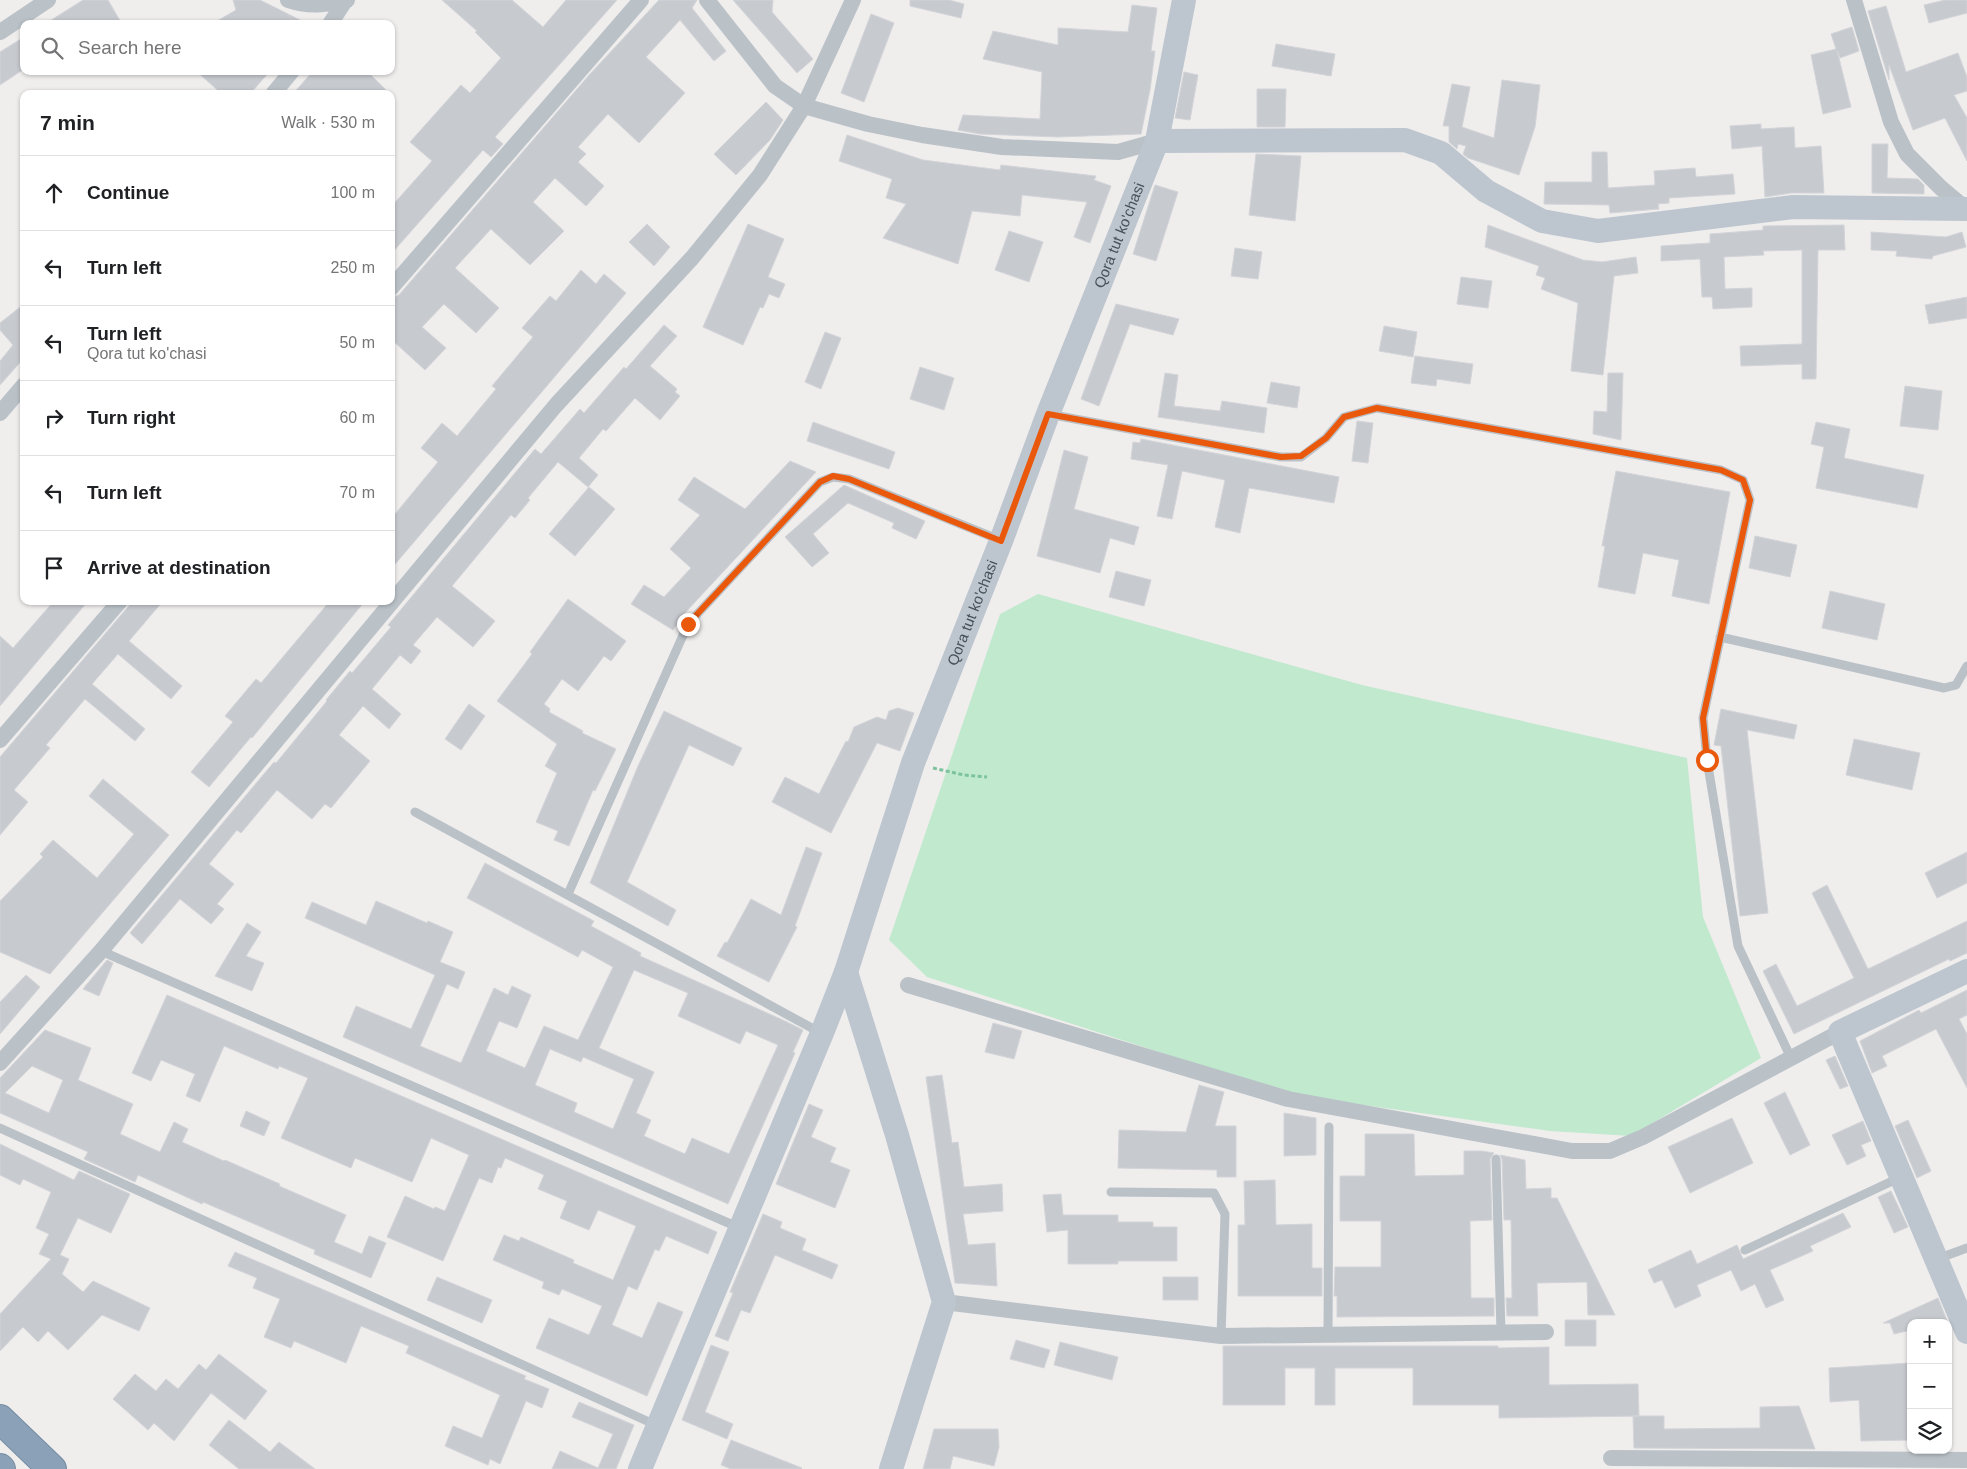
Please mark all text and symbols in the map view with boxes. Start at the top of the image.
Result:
search box [20,20,395,75]
icon: search [38,34,66,62]
text: Search here [78,37,182,58]
text: 7 min [40,111,95,134]
text: Walk · 530 m [281,114,375,131]
icon: ahead [40,179,68,207]
street label: Qora tut ko'chasi [1090,180,1148,290]
text: Continue [87,182,169,203]
text: 100 m [331,184,375,201]
icon: left [40,254,68,282]
text: Turn left [87,257,162,278]
text: 250 m [331,259,375,276]
text: Turn left [87,323,162,344]
icon: left [40,329,68,357]
text: 50 m [339,334,375,351]
text: Qora tut ko'chasi [87,345,207,362]
icon: right [40,404,68,432]
text: Turn right [87,407,175,428]
text: 60 m [339,409,375,426]
icon: left [40,479,68,507]
text: Turn left [87,482,162,503]
text: 70 m [339,484,375,501]
icon: arrive [40,554,68,582]
text: Arrive at destination [87,557,271,578]
street label: Qora tut ko'chasi [943,557,1001,668]
route end [677,613,700,636]
route start [1696,749,1719,772]
map controls [1907,1319,1952,1454]
button: + [1907,1319,1952,1364]
button: − [1907,1364,1952,1409]
button: layers [1907,1409,1952,1454]

